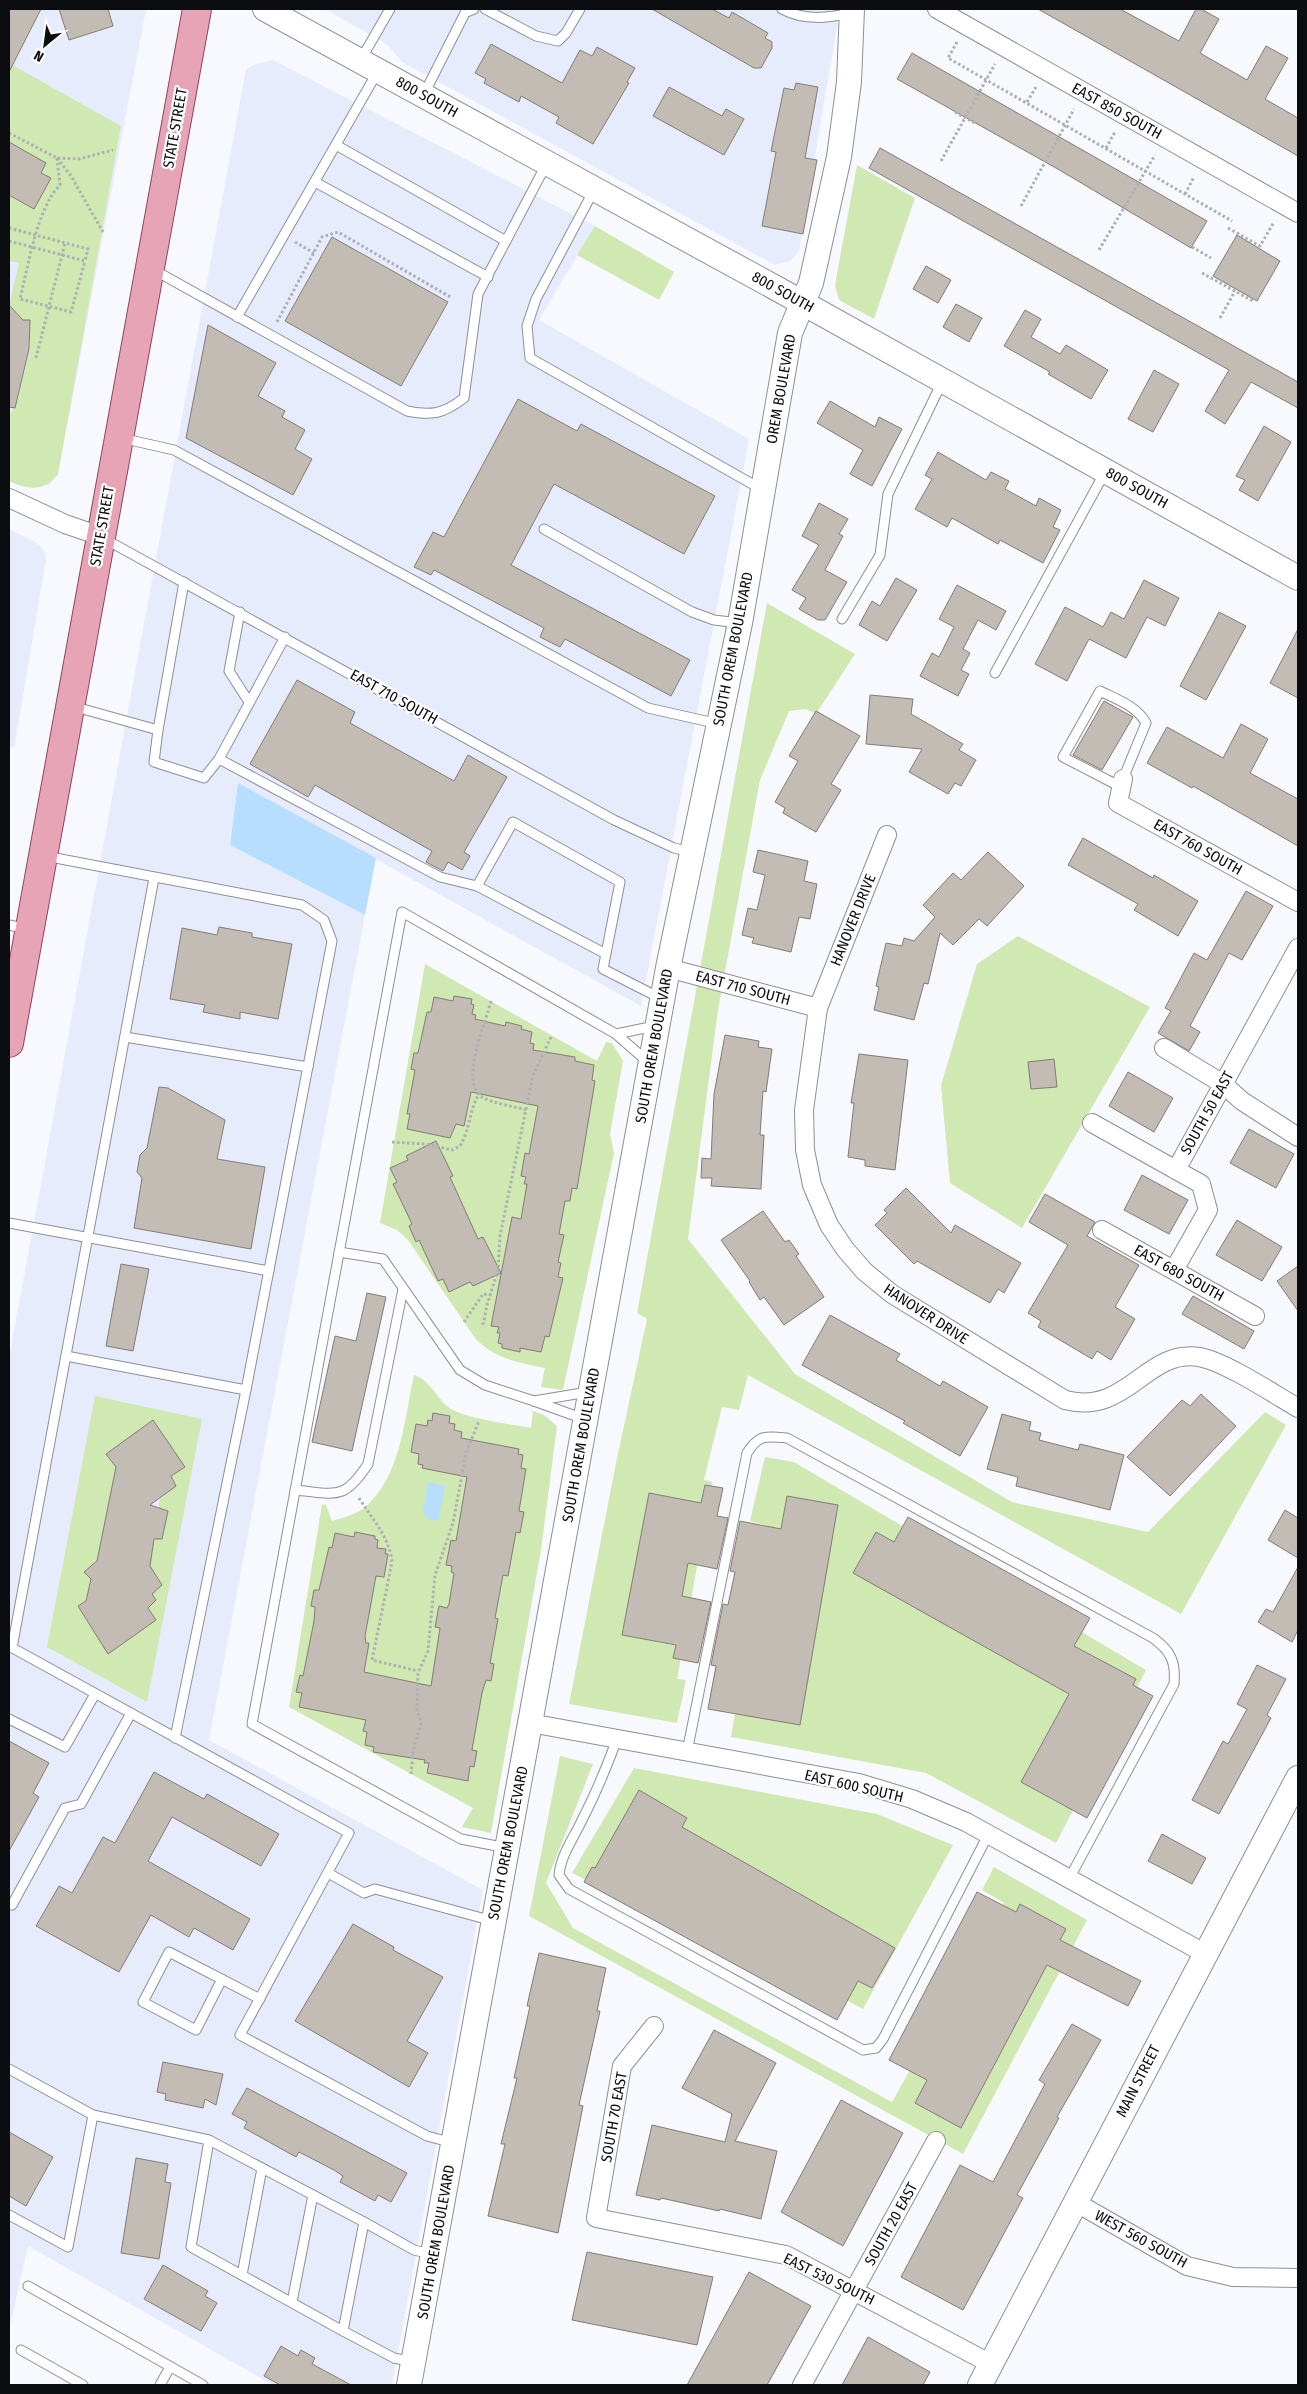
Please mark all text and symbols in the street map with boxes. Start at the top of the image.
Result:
north arrow [20,20,70,70]
text: N [31,46,47,65]
street label: 800 SOUTH [393,73,461,121]
street label: EAST 850 SOUTH [1069,79,1165,143]
street label: STATE STREET [159,86,191,170]
street label: 800 SOUTH [749,268,817,316]
street label: OREM BOULEVARD [762,333,800,445]
street label: 800 SOUTH [1103,464,1171,512]
street label: STATE STREET [86,484,118,568]
street label: SOUTH OREM BOULEVARD [709,571,757,727]
street label: EAST 710 SOUTH [347,666,441,728]
street label: EAST 760 SOUTH [1150,815,1246,879]
street label: HANOVER DRIVE [826,872,880,968]
street label: SOUTH OREM BOULEVARD [632,967,676,1125]
street label: EAST 710 SOUTH [694,967,792,1009]
street label: SOUTH 50 EAST [1177,1068,1237,1158]
street label: EAST 680 SOUTH [1131,1241,1227,1305]
street label: HANOVER DRIVE [880,1280,972,1348]
street label: SOUTH OREM BOULEVARD [559,1366,603,1524]
street label: SOUTH OREM BOULEVARD [484,1765,532,1921]
street label: EAST 600 SOUTH [803,1766,905,1806]
street label: MAIN STREET [1112,2042,1164,2120]
street label: SOUTH 70 EAST [597,2070,631,2164]
street label: SOUTH OREM BOULEVARD [414,2163,458,2321]
street label: SOUTH 20 EAST [861,2179,921,2269]
street label: WEST 560 SOUTH [1092,2206,1190,2272]
street label: EAST 530 SOUTH [781,2249,877,2309]

